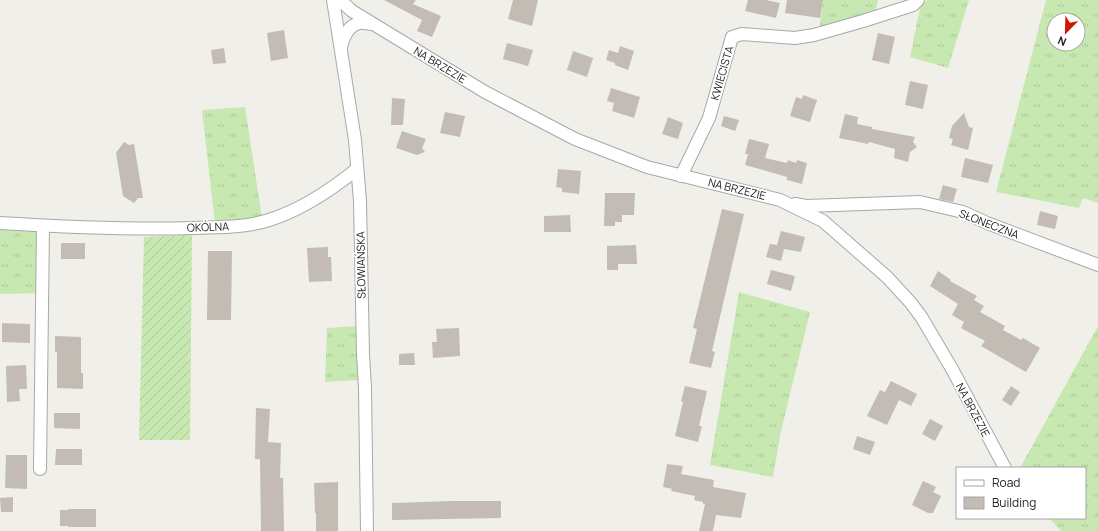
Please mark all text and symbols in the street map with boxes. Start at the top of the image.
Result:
north arrow [1046,12,1086,52]
text: N [1055,33,1068,50]
street label: NA BRZEZIE [411,43,469,86]
street label: KWIECISTA [707,44,736,102]
street label: NA BRZEZIE [707,174,768,203]
street label: SŁONECZNA [957,205,1021,242]
street label: OKÓLNA [187,218,229,235]
street label: SŁOWIAŃSKA [352,231,369,299]
street label: NA BRZEZIE [953,380,994,439]
legend [956,467,1086,519]
text: Road [992,474,1020,491]
text: Building [992,494,1036,511]

